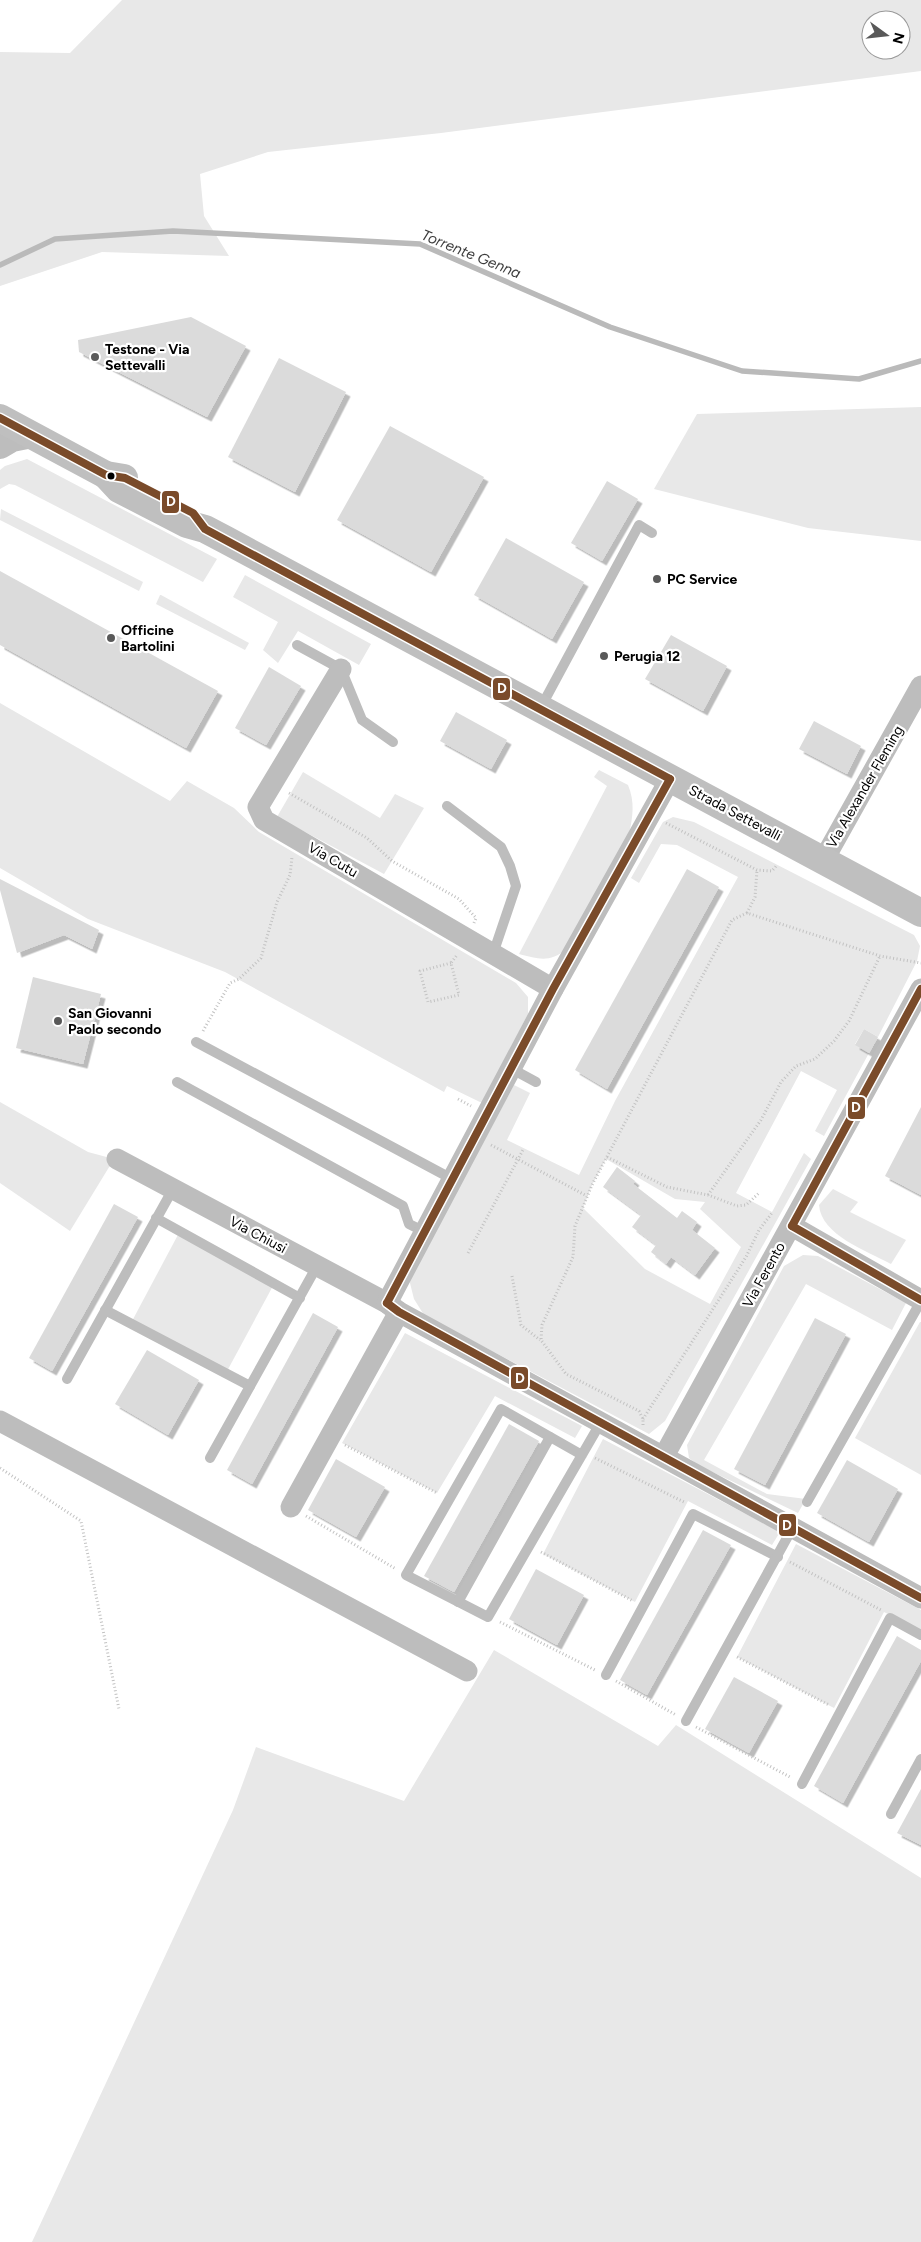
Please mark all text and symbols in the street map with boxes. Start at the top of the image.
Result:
north arrow [861,10,911,60]
text: N [888,31,908,46]
water label: Torrente Genna [419,226,524,282]
place label: Testone - Via Settevalli [105,341,190,374]
marker: Testone - Via Settevalli [89,351,101,363]
unlabelled marker [106,471,116,481]
line badge: D [161,490,180,514]
text: D [166,493,176,510]
place label: PC Service [667,571,738,588]
marker: PC Service [651,573,663,585]
place label: Officine Bartolini [121,622,175,655]
marker: Officine Bartolini [105,632,117,644]
place label: Perugia 12 [614,648,680,665]
marker: Perugia 12 [598,650,610,662]
line badge: D [492,677,511,701]
text: D [497,680,507,697]
street label: Via Alexander Fleming [823,723,907,851]
street label: Strada Settevalli [686,781,784,845]
street label: Via Cutu [305,839,361,881]
place label: San Giovanni Paolo secondo [68,1005,161,1038]
marker: San Giovanni Paolo secondo [52,1015,64,1027]
line badge: D [847,1096,866,1120]
text: D [851,1099,861,1116]
street label: Via Chiusi [227,1213,289,1257]
street label: Via Ferento [739,1239,789,1311]
line badge: D [510,1366,529,1390]
text: D [515,1370,525,1387]
line badge: D [778,1513,797,1537]
text: D [782,1517,792,1534]

